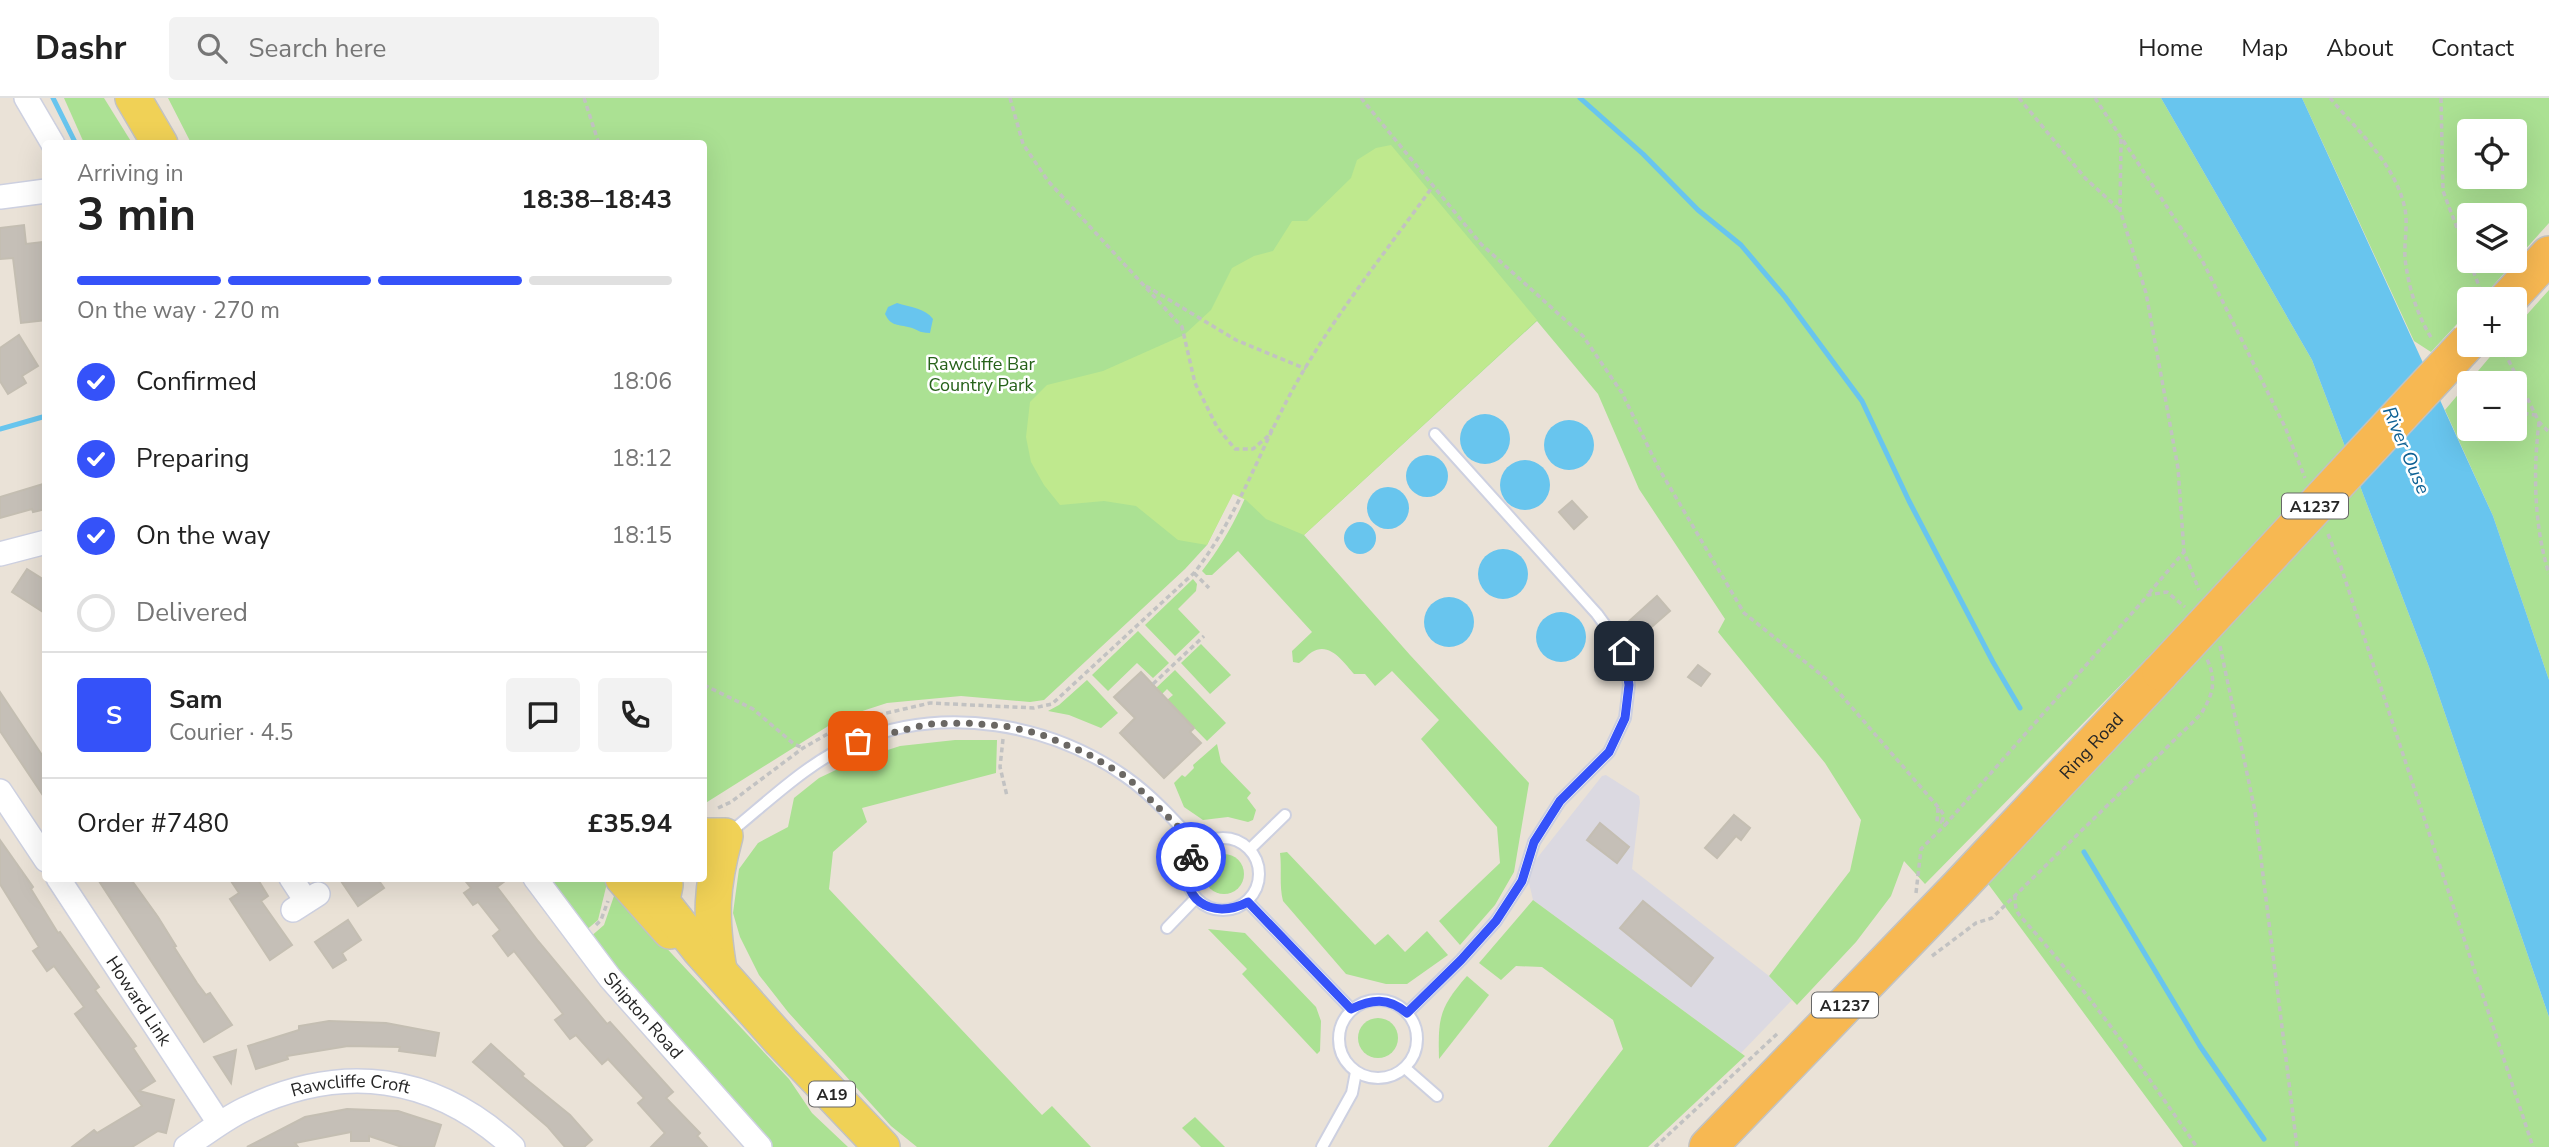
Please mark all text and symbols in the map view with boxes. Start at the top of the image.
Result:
search box [169,17,659,80]
text: Dashr [35,26,127,71]
icon: search [193,29,231,67]
text: Search here [249,31,386,66]
text: Home [2138,32,2203,64]
text: Map [2241,32,2288,64]
text: About [2326,32,2393,64]
text: Contact [2431,32,2514,64]
map controls [2457,119,2527,441]
button: locate [2457,119,2527,189]
text: Arriving in [77,158,184,189]
text: 18:38–18:43 [521,182,672,217]
text: 3 min [77,183,196,246]
button: layers [2457,203,2527,273]
button: + [2457,287,2527,357]
text: On the way · 270 m [77,295,280,326]
park label: Rawcliffe Bar Country Park [927,352,1036,397]
icon: check [77,363,115,401]
text: Confirmed [136,364,257,399]
text: 18:06 [612,366,672,397]
button: − [2457,371,2527,441]
water label: River Ouse [2376,402,2436,498]
icon: check [77,440,115,478]
text: Preparing [136,441,249,476]
text: 18:12 [612,443,672,474]
road number: A1237 [2282,494,2348,518]
icon: check [77,517,115,555]
text: On the way [136,518,270,553]
text: 18:15 [612,520,672,551]
text: Delivered [136,595,248,630]
pin [1594,621,1654,681]
icon: home [1605,632,1643,670]
button: chat [506,678,580,752]
button: phone [598,678,672,752]
text: Sam [169,682,222,717]
text: S [106,698,122,733]
street label: Ring Road [2054,707,2129,785]
pin [828,711,888,771]
text: Courier · 4.5 [169,717,293,748]
icon: bag [839,722,877,760]
text: Order #7480 [77,806,229,841]
text: £35.94 [588,806,672,841]
courier [1156,822,1226,892]
icon: bike [1172,838,1210,876]
street label: Howard Link [100,951,178,1051]
street label: Shipton Road [598,967,688,1064]
road number: A1237 [1812,992,1878,1018]
street label: Rawcliffe Croft [288,1069,413,1102]
road number: A19 [809,1082,855,1106]

